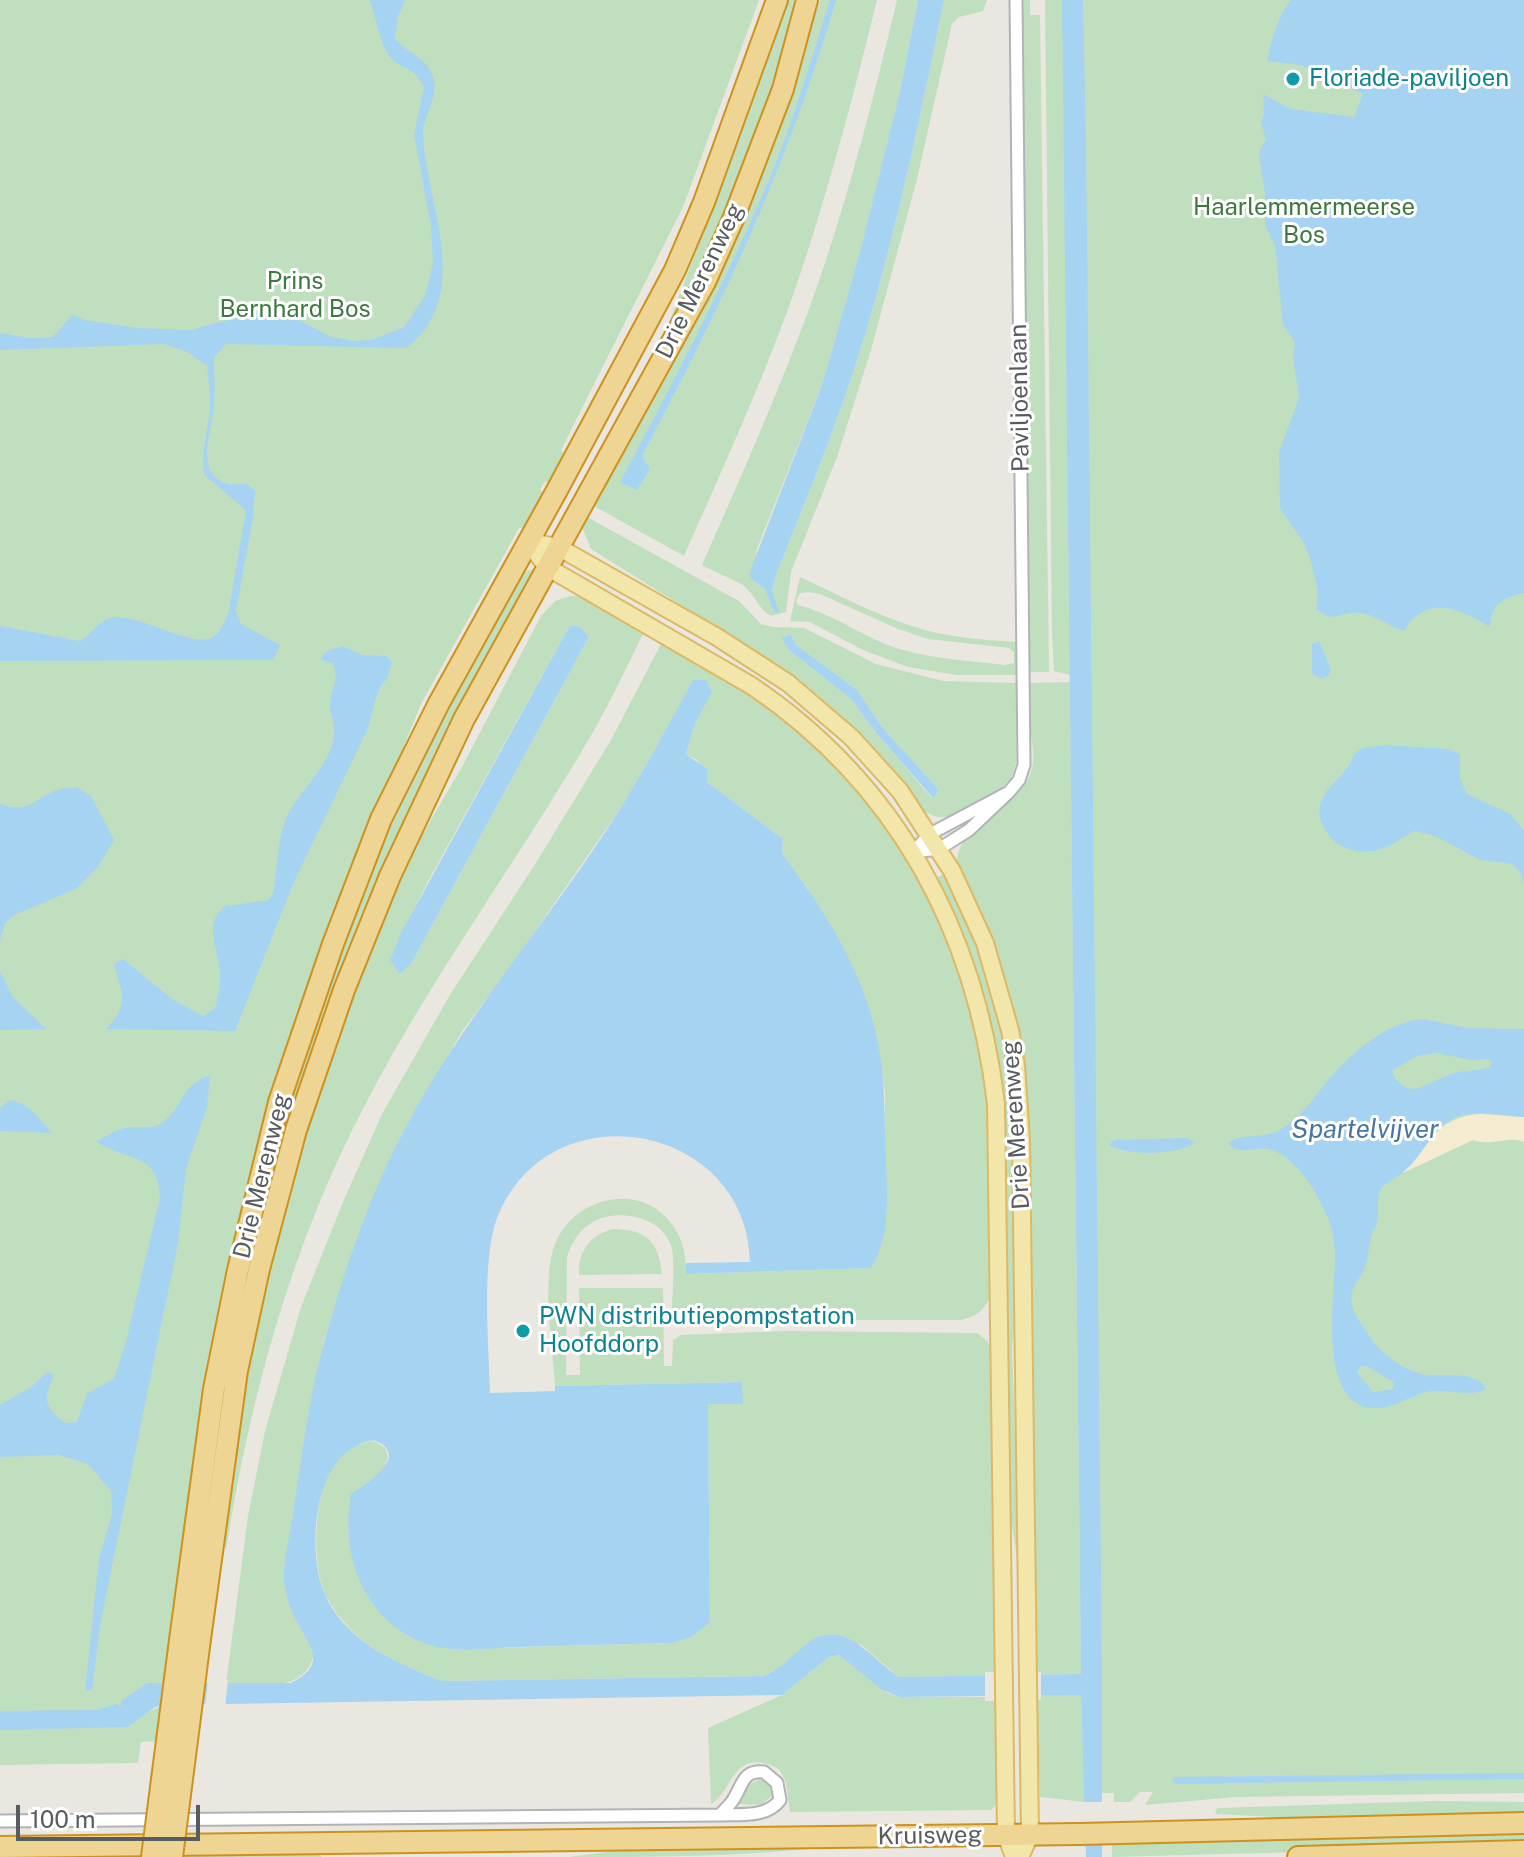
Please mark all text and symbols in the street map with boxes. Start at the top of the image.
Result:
place label: Floriade-paviljoen [1309,65,1509,93]
marker: Floriade-paviljoen [1284,70,1302,88]
park label: Haarlemmermeerse Bos [1193,194,1415,250]
street label: Drie Merenweg [650,199,750,363]
park label: Prins Bernhard Bos [219,268,371,324]
street label: Paviljoenlaan [1004,324,1036,472]
street label: Drie Merenweg [996,1040,1036,1210]
street label: Drie Merenweg [228,1090,296,1262]
water label: Spartelvijver [1291,1114,1439,1146]
place label: PWN distributiepompstation Hoofddorp [539,1303,855,1359]
marker: PWN distributiepompstation Hoofddorp [514,1322,532,1340]
scale bar [20,1789,204,1839]
text: 100 m [30,1805,96,1833]
street label: Kruisweg [877,1821,983,1851]

